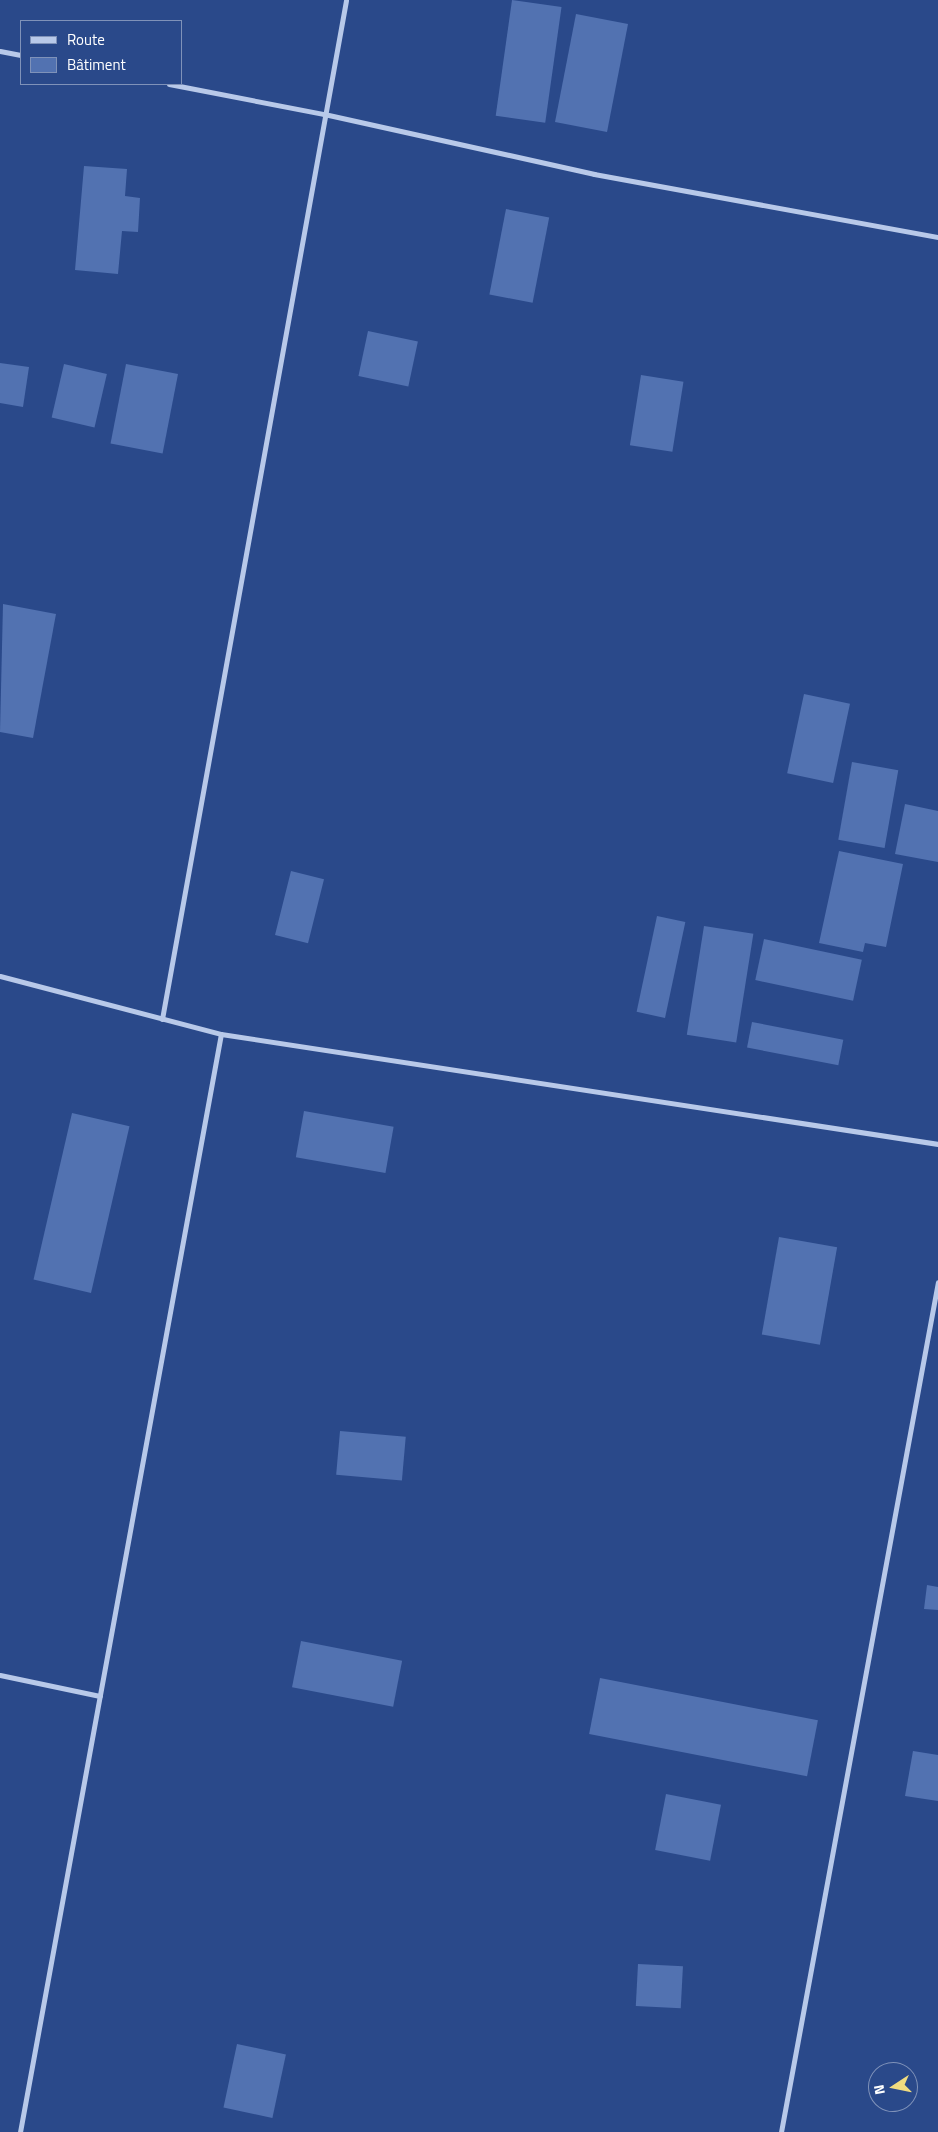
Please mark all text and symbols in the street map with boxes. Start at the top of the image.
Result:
legend [20,20,182,85]
text: Route [67,28,105,51]
text: Bâtiment [67,53,126,76]
north arrow [868,2062,918,2112]
text: N [868,2083,890,2097]

